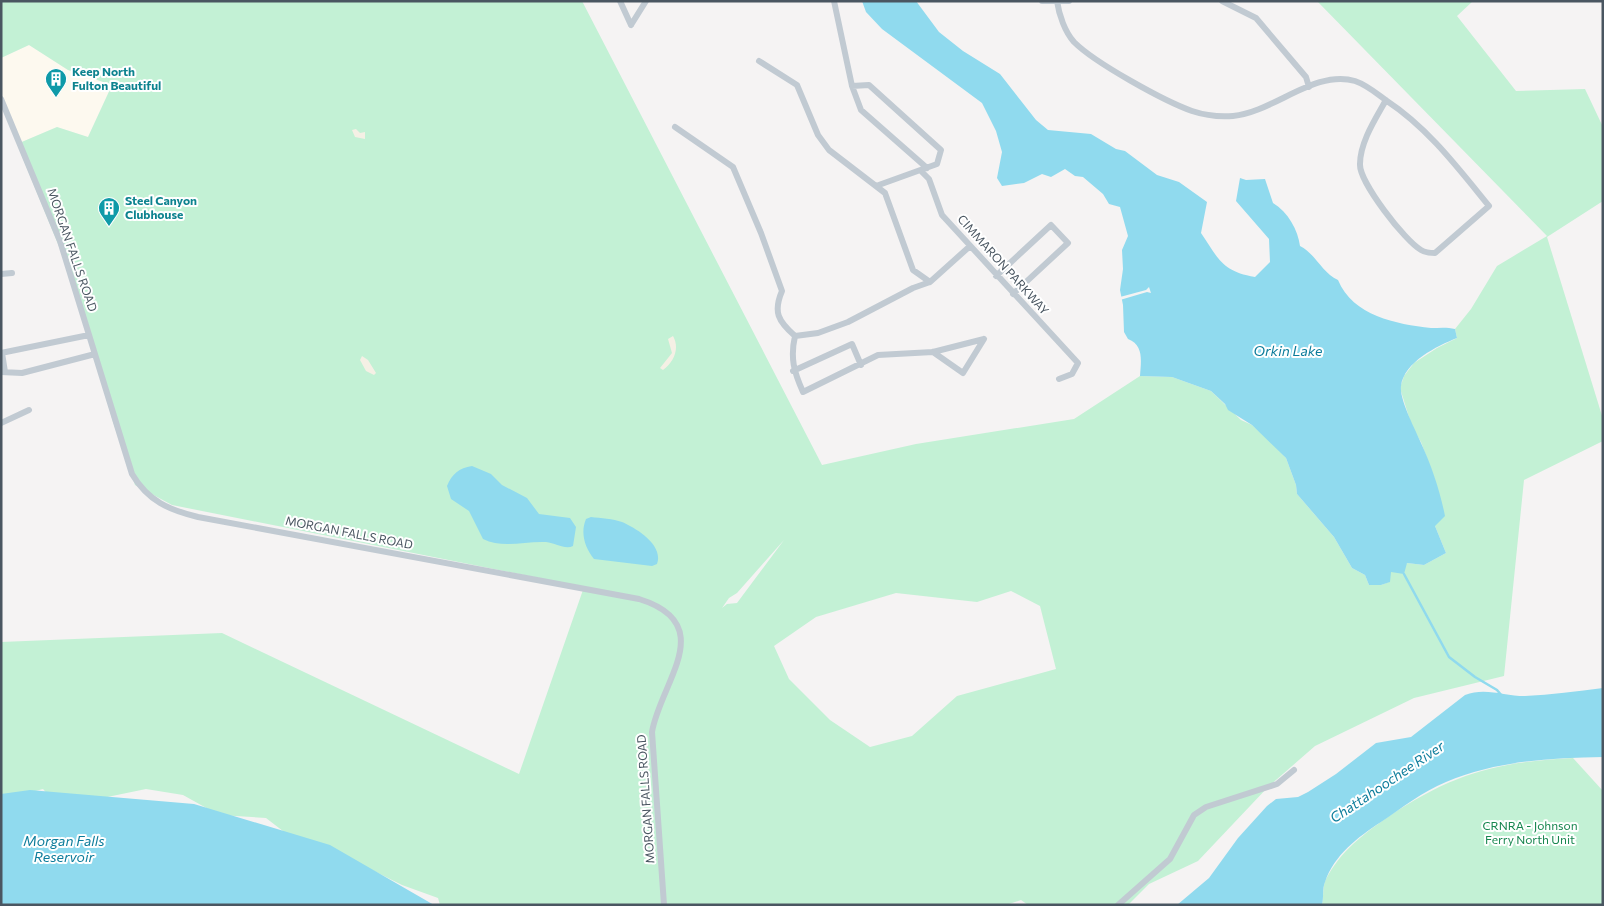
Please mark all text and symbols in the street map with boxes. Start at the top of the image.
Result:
place label: Keep North Fulton Beautiful [72,64,161,92]
building icon: Keep North Fulton Beautiful [44,67,68,98]
street label: MORGAN FALLS ROAD [45,186,101,313]
place label: Steel Canyon Clubhouse [125,193,197,221]
building icon: Steel Canyon Clubhouse [97,196,121,227]
street label: CIMMARON PARKWAY [955,212,1052,317]
water label: Orkin Lake [1254,342,1323,359]
street label: MORGAN FALLS ROAD [284,513,414,551]
street label: MORGAN FALLS ROAD [633,734,657,864]
water label: Chattahoochee River [1326,737,1447,826]
park label: CRNRA - Johnson Ferry North Unit [1482,818,1578,846]
water label: Morgan Falls Reservoir [23,832,105,865]

